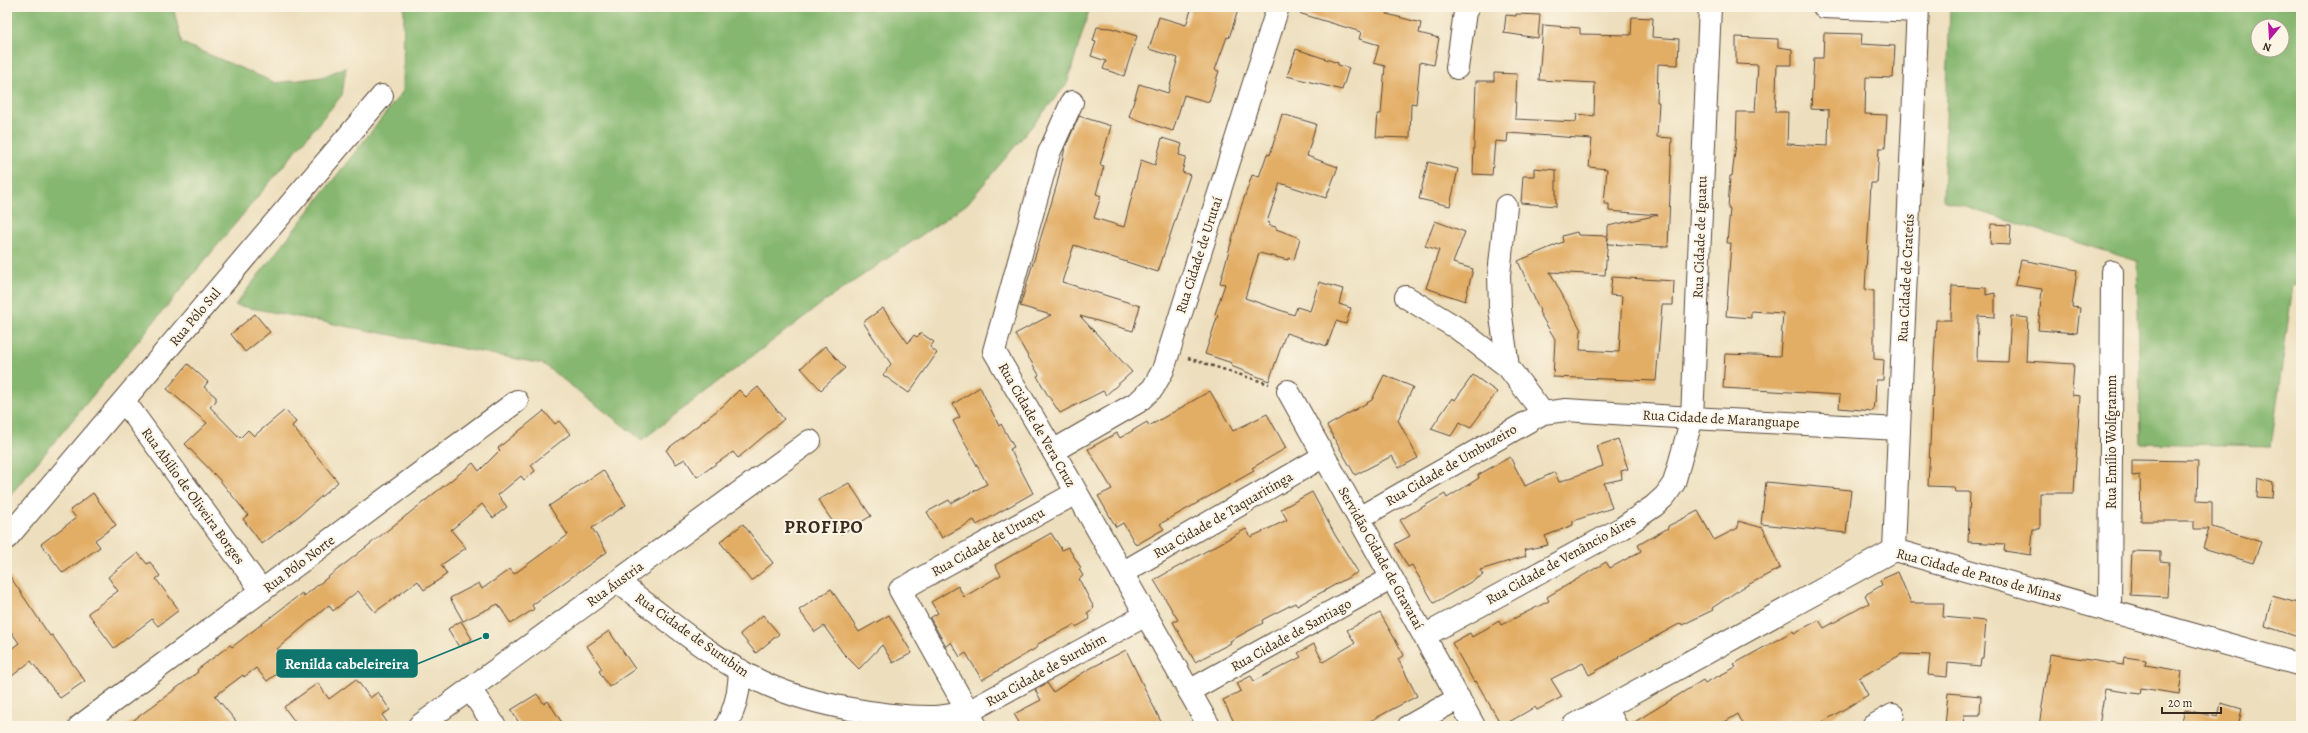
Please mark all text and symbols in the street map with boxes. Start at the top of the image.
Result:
north arrow [2250,18,2290,58]
text: N [2261,39,2273,55]
street label: Rua Cidade de Iguatu [1688,175,1712,299]
street label: Rua Cidade de Urutaí [1171,194,1227,316]
street label: Rua Cidade de Crateús [1893,213,1919,343]
street label: Rua Pólo Sul [165,283,225,350]
street label: Rua Cidade de Vera Cruz [994,359,1080,491]
street label: Rua Emílio Wolfgramm [2102,374,2121,509]
street label: Rua Cidade de Maranguape [1642,405,1800,433]
street label: Rua Cidade de Umbuzeiro [1382,419,1520,510]
street label: Rua Abílio de Oliveira Borges [137,424,249,568]
street label: Rua Cidade de Taquaritinga [1150,467,1297,563]
street label: Servidão Cidade de Gravataí [1334,483,1428,633]
street label: Rua Cidade de Uruaçu [928,503,1048,581]
street label: Rua Cidade de Venâncio Aires [1483,511,1639,609]
district label: PROFIPO [784,515,864,539]
street label: Rua Pólo Norte [259,531,339,597]
street label: Rua Cidade de Patos de Minas [1894,544,2064,606]
street label: Rua Áustria [582,556,648,611]
street label: Rua Cidade de Surubim [631,588,753,682]
street label: Rua Cidade de Santiago [1227,594,1355,676]
street label: Rua Cidade de Surubim [982,629,1110,711]
callout: Renilda cabeleireira [277,650,417,677]
text: Renilda cabeleireira [285,654,410,674]
scale bar [2162,689,2221,715]
text: 20 m [2168,695,2192,711]

